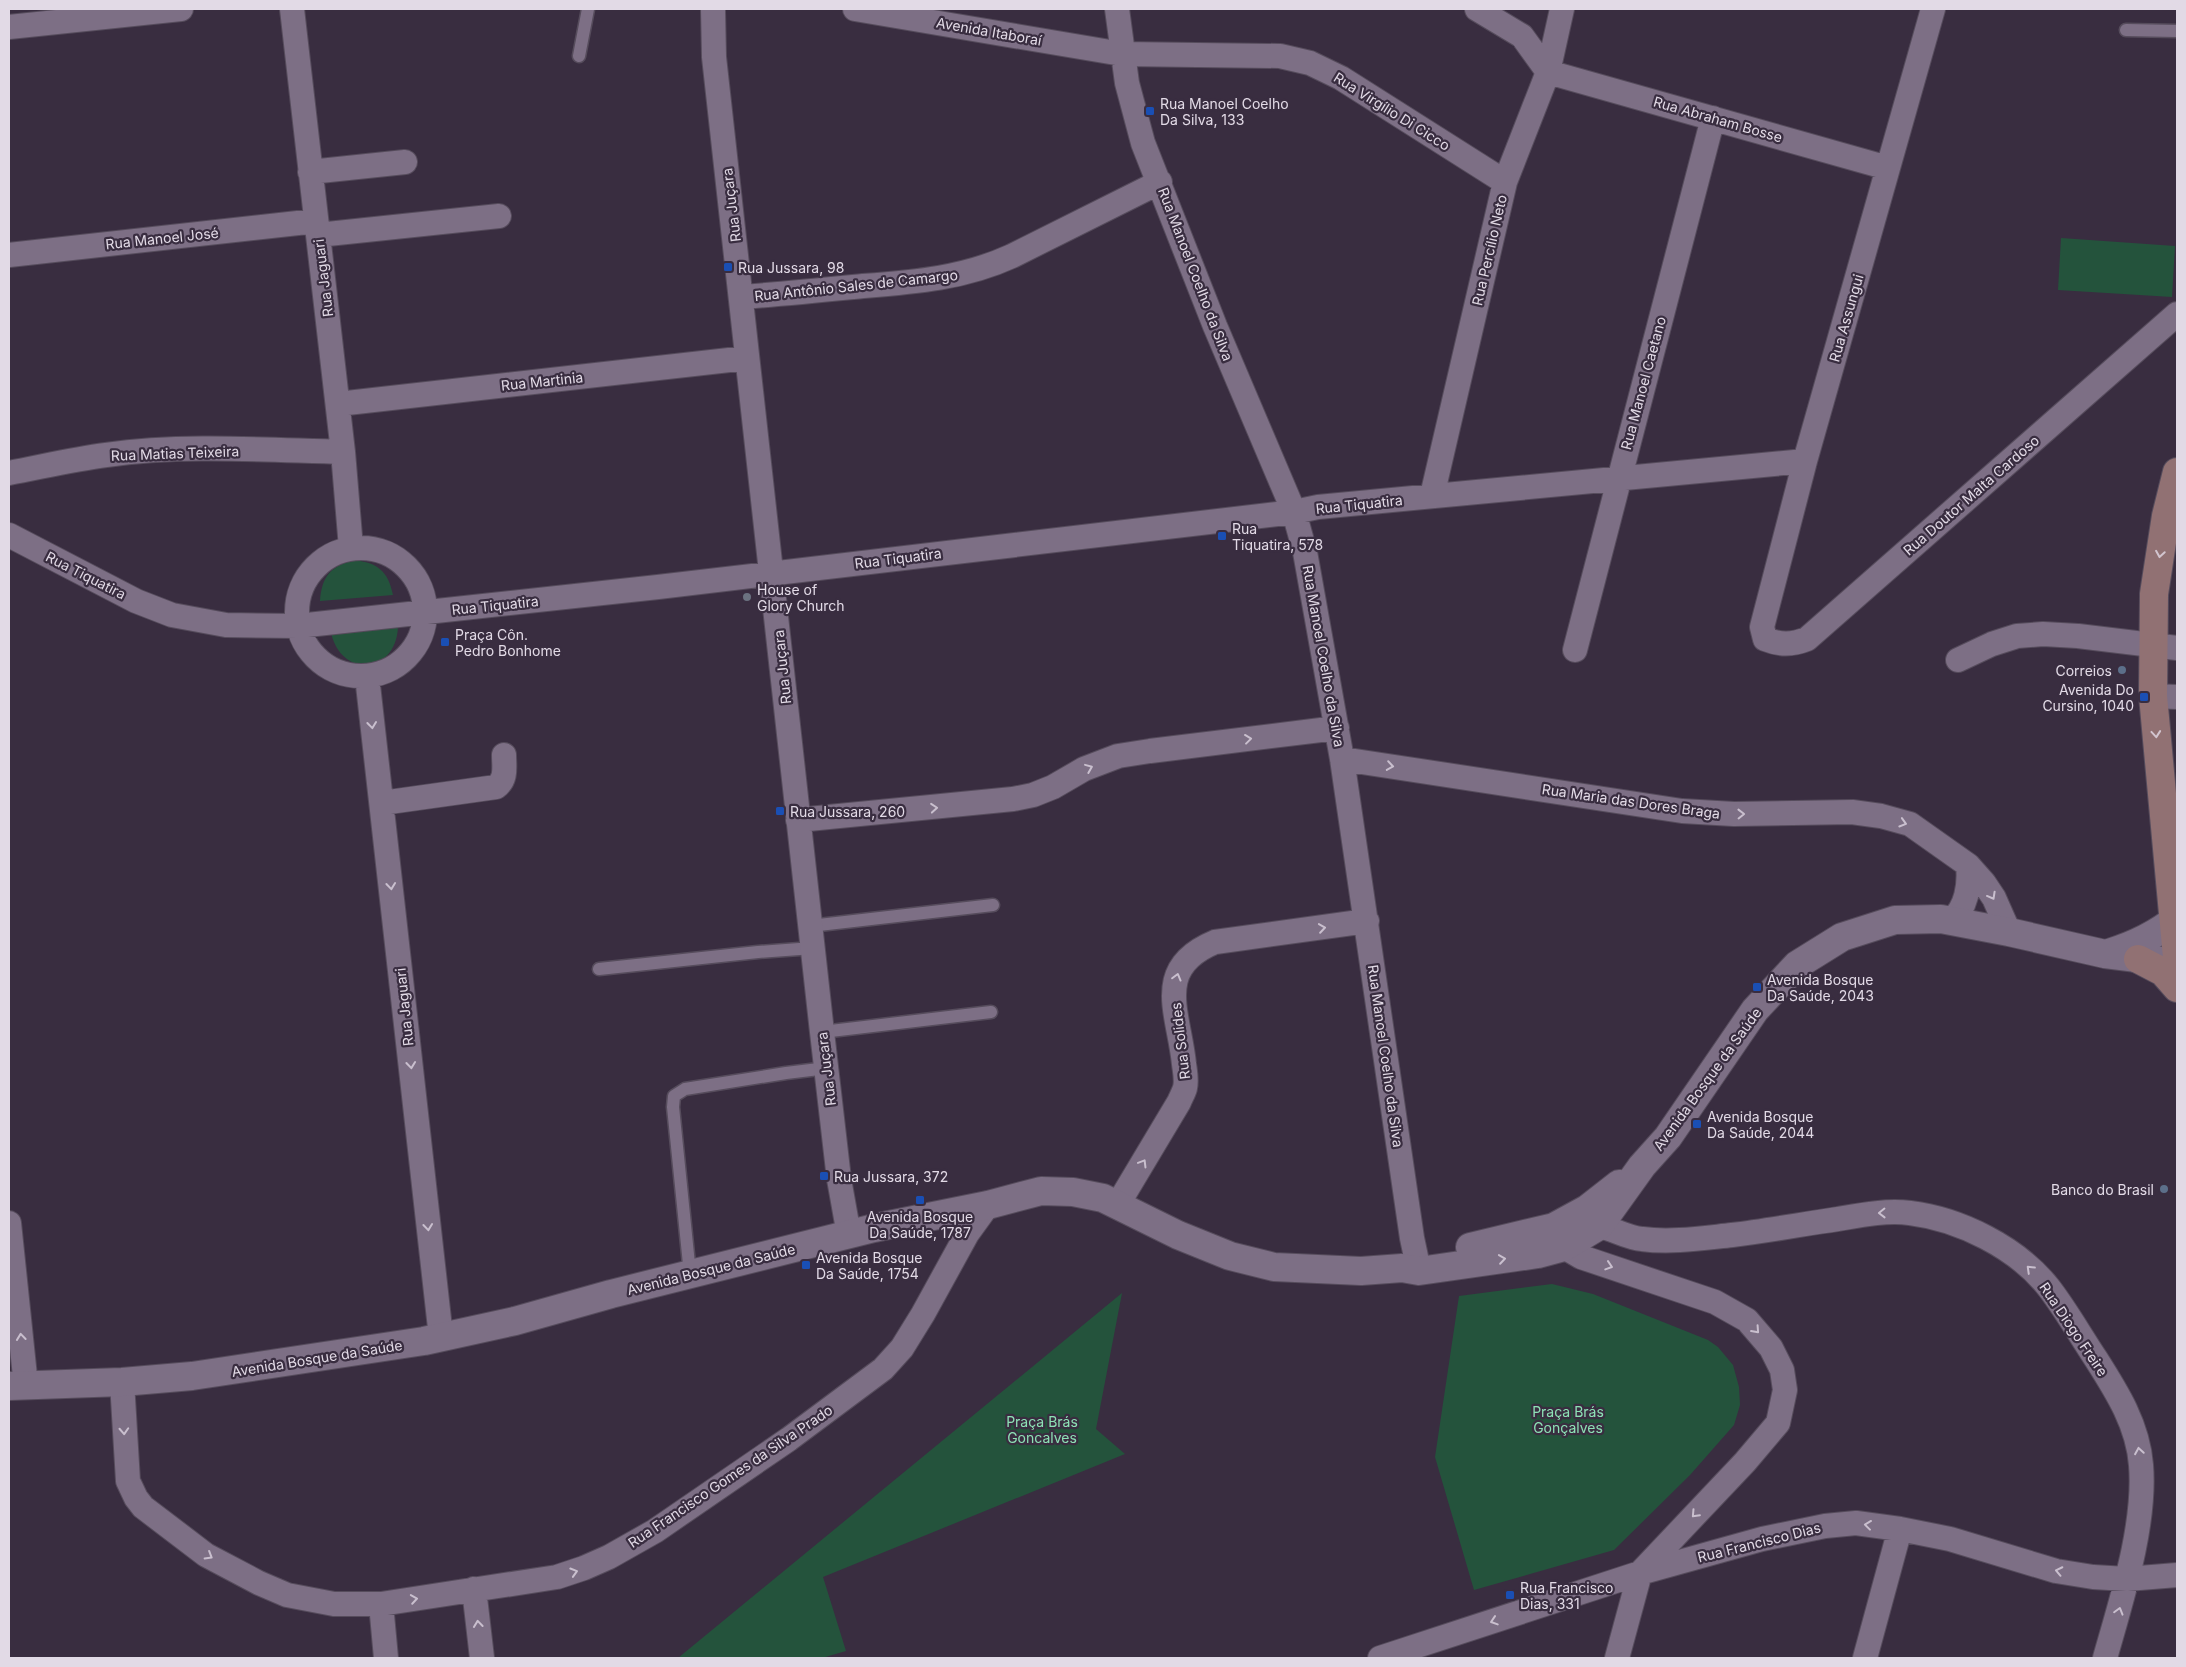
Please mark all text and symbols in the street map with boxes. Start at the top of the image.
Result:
street label: Avenida Itaboraí [935,13,1043,49]
street label: Rua Virgílio Di Cicco [1331,68,1453,154]
street label: Rua Abraham Bosse [1652,92,1784,146]
place label: Rua Manoel Coelho Da Silva, 133 [1160,95,1289,128]
marker: Rua Manoel Coelho Da Silva, 133 [1144,105,1156,117]
street label: Rua Juçara [718,167,744,243]
street label: Rua Manoel Coelho da Silva [1155,185,1237,363]
street label: Rua Percílio Neto [1468,193,1510,307]
street label: Rua Manoel José [105,224,219,252]
street label: Rua Jaguari [310,238,336,318]
place label: Rua Jussara, 98 [738,259,844,276]
marker: Rua Jussara, 98 [722,261,734,273]
street label: Rua Antônio Sales de Camargo [753,266,959,304]
street label: Rua Assungui [1825,272,1867,364]
street label: Rua Manoel Caetano [1617,315,1669,451]
street label: Rua Martinia [500,368,584,394]
street label: Rua Doutor Malta Cardoso [1900,431,2042,559]
street label: Rua Matias Teixeira [111,442,239,464]
street label: Rua Tiquatira [1315,491,1403,517]
place label: Rua Tiquatira, 578 [1232,520,1323,553]
marker: Rua Tiquatira, 578 [1216,530,1228,542]
street label: Rua Tiquatira [854,544,942,572]
street label: Rua Tiquatira [43,548,129,602]
one-way arrow [2155,550,2165,559]
street label: Rua Manoel Coelho da Silva [1300,564,1348,748]
place label: House of Glory Church [757,581,845,614]
marker: House of Glory Church [741,591,753,603]
street label: Rua Tiquatira [451,592,539,618]
place label: Praça Côn. Pedro Bonhome [455,626,561,659]
street label: Rua Juçara [770,629,794,705]
marker: Praça Côn. Pedro Bonhome [439,636,451,648]
place label: Correios [2056,662,2112,679]
marker: Correios [2116,664,2128,676]
place label: Avenida Do Cursino, 1040 [2042,681,2134,714]
marker: Avenida Do Cursino, 1040 [2138,691,2150,703]
one-way arrow [367,720,377,729]
one-way arrow [2151,730,2162,738]
one-way arrow [1245,734,1253,745]
one-way arrow [1385,761,1394,771]
one-way arrow [1084,763,1093,774]
street label: Rua Maria das Dores Braga [1541,780,1721,822]
one-way arrow [930,802,938,813]
place label: Rua Jussara, 260 [790,803,905,820]
marker: Rua Jussara, 260 [774,805,786,817]
one-way arrow [1738,809,1746,819]
one-way arrow [1898,817,1906,827]
one-way arrow [385,883,396,891]
one-way arrow [1986,891,1996,900]
one-way arrow [1319,923,1327,934]
street label: Rua Manoel Coelho da Silva [1365,964,1407,1148]
street label: Rua Jaguari [391,967,417,1047]
place label: Avenida Bosque Da Saúde, 2043 [1767,971,1874,1004]
one-way arrow [1172,974,1182,982]
marker: Avenida Bosque Da Saúde, 2043 [1751,981,1763,993]
street label: Rua Solides [1167,1002,1193,1080]
street label: Avenida Bosque da Saúde [1649,1004,1765,1154]
street label: Rua Juçara [813,1031,839,1107]
one-way arrow [405,1061,416,1069]
place label: Avenida Bosque Da Saúde, 2044 [1707,1108,1814,1141]
marker: Avenida Bosque Da Saúde, 2044 [1691,1118,1703,1130]
one-way arrow [1137,1159,1147,1168]
place label: Rua Jussara, 372 [834,1168,948,1185]
marker: Rua Jussara, 372 [818,1170,830,1182]
place label: Banco do Brasil [2051,1181,2154,1198]
marker: Banco do Brasil [2158,1183,2170,1195]
marker: Avenida Bosque Da Saúde, 1787 [914,1194,926,1206]
place label: Avenida Bosque Da Saúde, 1787 [867,1208,973,1241]
one-way arrow [1878,1208,1886,1219]
one-way arrow [422,1223,433,1231]
street label: Avenida Bosque da Saúde [625,1240,797,1298]
place label: Avenida Bosque Da Saúde, 1754 [816,1249,922,1282]
one-way arrow [1498,1255,1507,1265]
marker: Avenida Bosque Da Saúde, 1754 [800,1259,812,1271]
one-way arrow [1604,1260,1612,1270]
one-way arrow [2027,1266,2036,1275]
street label: Rua Diogo Freire [2036,1279,2112,1379]
one-way arrow [1750,1325,1759,1334]
one-way arrow [16,1333,27,1341]
street label: Avenida Bosque da Saúde [230,1336,404,1380]
street label: Rua Francisco Gomes da Silva Prado [625,1401,835,1551]
park label: Praça Brás Gonçalves [1532,1403,1604,1436]
park label: Praça Brás Goncalves [1006,1413,1078,1446]
one-way arrow [119,1427,130,1435]
one-way arrow [2135,1447,2145,1456]
one-way arrow [1692,1508,1701,1517]
street label: Rua Francisco Dias [1696,1518,1822,1566]
one-way arrow [1863,1520,1871,1531]
one-way arrow [204,1549,213,1559]
one-way arrow [2055,1566,2064,1577]
one-way arrow [569,1567,577,1577]
place label: Rua Francisco Dias, 331 [1520,1579,1614,1612]
marker: Rua Francisco Dias, 331 [1504,1589,1516,1601]
one-way arrow [409,1594,418,1604]
one-way arrow [2113,1608,2123,1616]
one-way arrow [1490,1615,1498,1625]
one-way arrow [473,1620,484,1628]

